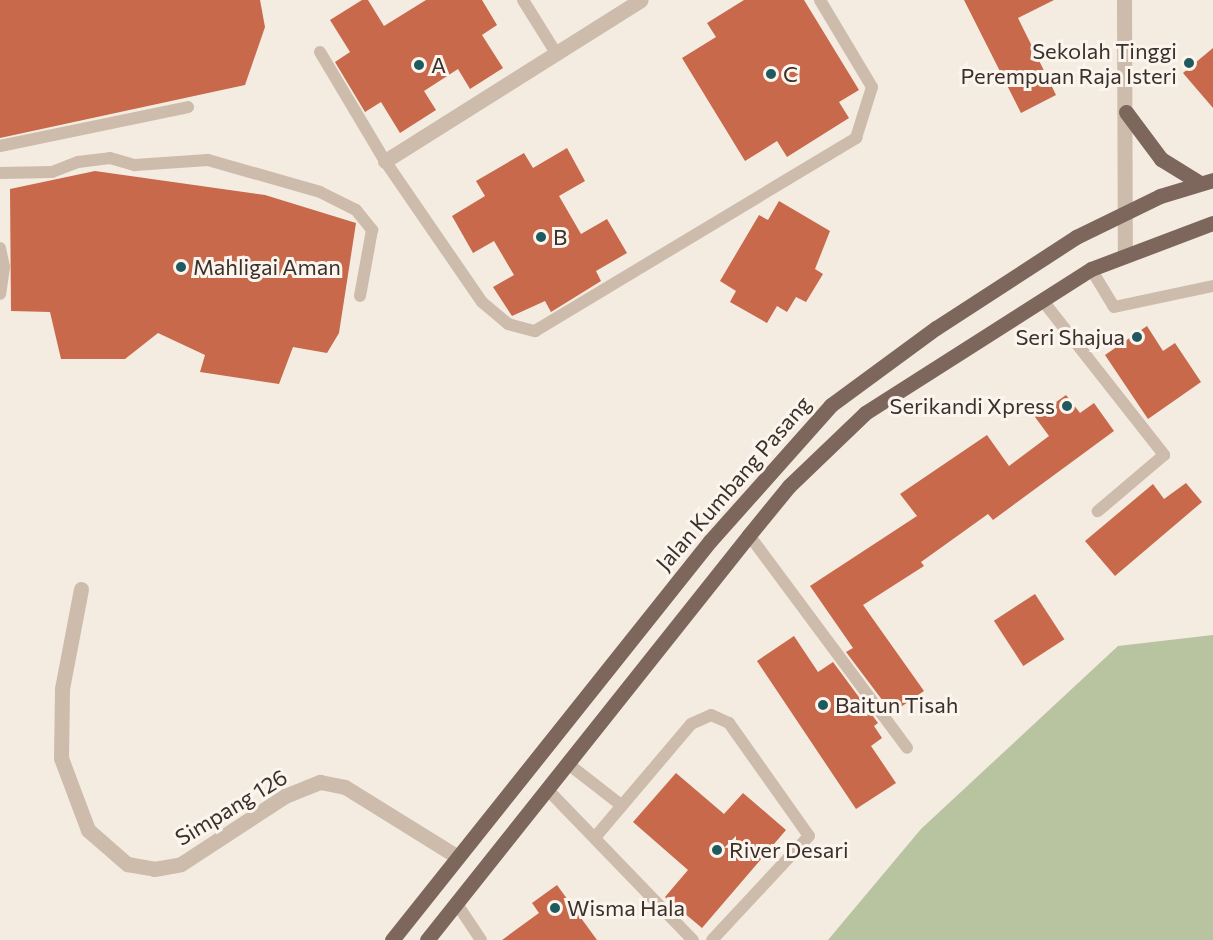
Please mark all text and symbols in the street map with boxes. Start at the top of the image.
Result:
place label: Sekolah Tinggi Perempuan Raja Isteri [961,37,1177,88]
place label: A [431,52,446,78]
marker: Sekolah Tinggi Perempuan Raja Isteri [1182,56,1196,70]
marker: A [412,58,426,72]
place label: C [783,61,798,87]
marker: C [764,67,778,81]
place label: B [553,224,567,250]
marker: B [534,230,548,244]
place label: Mahligai Aman [193,254,341,280]
marker: Mahligai Aman [174,260,188,274]
place label: Seri Shajua [1015,324,1125,350]
marker: Seri Shajua [1130,330,1144,344]
street label: Jalan Kumbang Pasang [650,390,816,576]
place label: Serikandi Xpress [889,393,1055,419]
marker: Serikandi Xpress [1060,399,1074,413]
place label: Baitun Tisah [835,692,958,718]
marker: Baitun Tisah [816,698,830,712]
street label: Simpang 126 [170,763,292,851]
place label: River Desari [729,837,849,863]
marker: River Desari [710,843,724,857]
place label: Wisma Hala [567,895,685,921]
marker: Wisma Hala [548,901,562,915]

